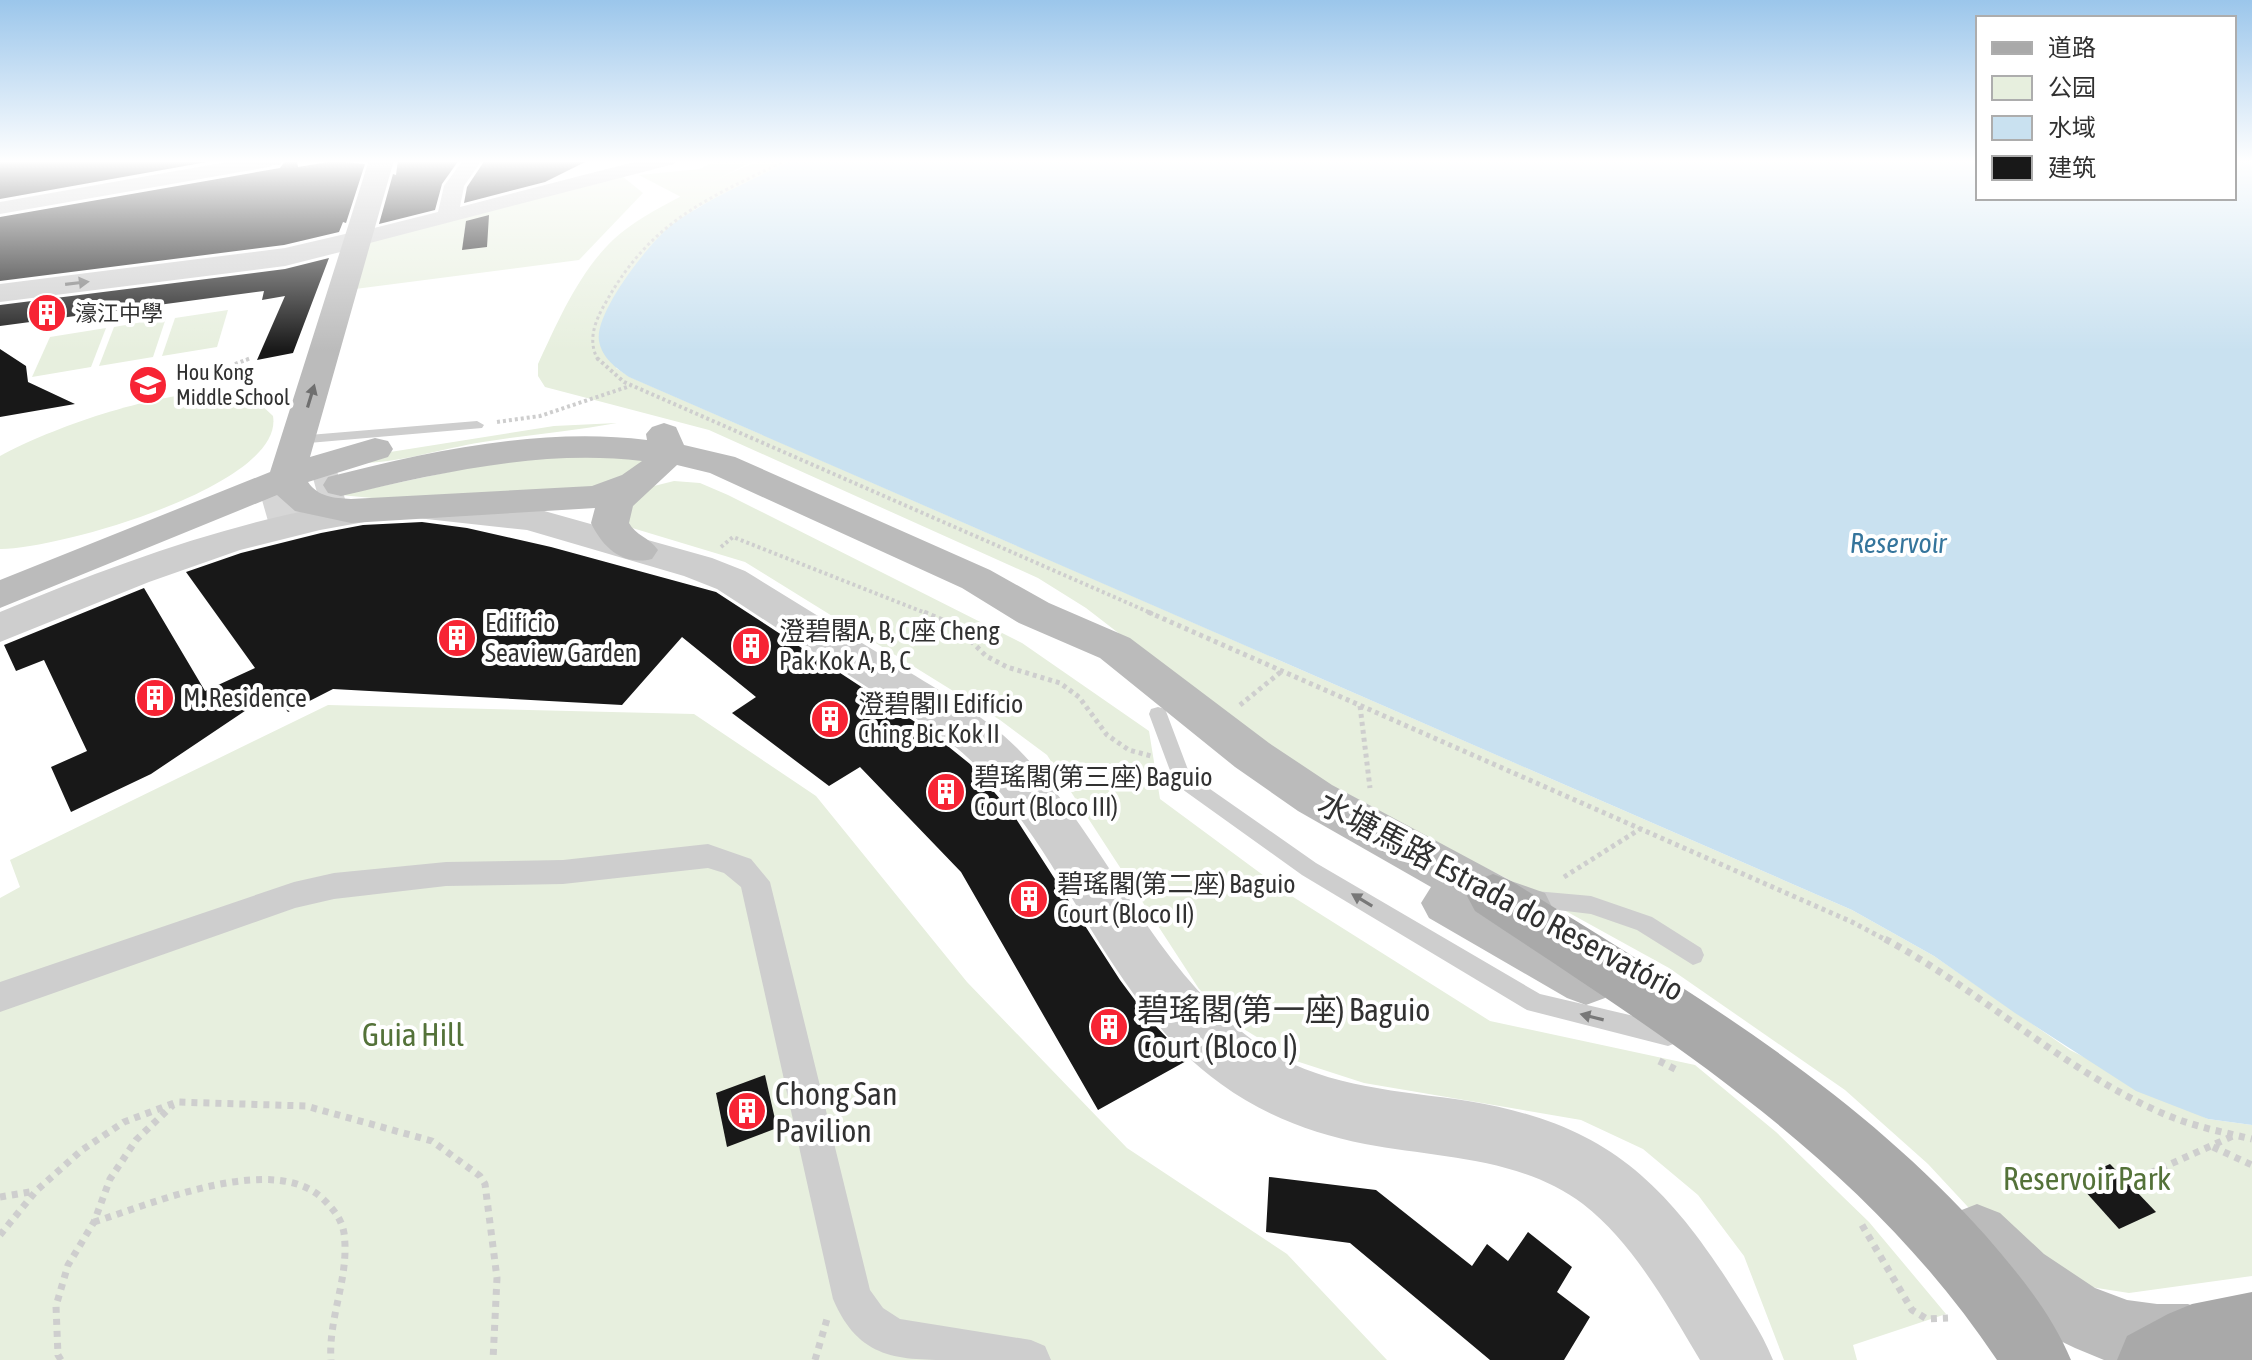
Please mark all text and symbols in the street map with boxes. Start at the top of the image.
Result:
legend [1976,16,2236,200]
text: 道路 [2048,34,2096,61]
text: 公园 [2048,74,2096,101]
text: 水域 [2048,114,2096,141]
text: 建筑 [2048,154,2096,181]
one-way arrow [65,277,90,290]
building icon: 濠江中學 [26,292,68,334]
place label: 濠江中學 [75,300,163,326]
place label: Hou Kong Middle School [176,359,290,410]
school or university icon: Hou Kong Middle School [127,364,169,406]
one-way arrow [305,383,318,407]
water label: Reservoir [1850,527,1948,559]
place label: Edifício Seaview Garden [485,608,637,668]
place label: 澄碧閣A, B, C座 Cheng Pak Kok A, B, C [779,616,1000,676]
building icon: Edifício Seaview Garden [436,617,478,659]
building icon: 澄碧閣A, B, C座 Cheng Pak Kok A, B, C [730,625,772,667]
building icon: M. Residence [134,677,176,719]
place label: M. Residence [183,683,307,713]
place label: 澄碧閣II Edifício Ching Bic Kok II [858,689,1023,749]
building icon: 澄碧閣II Edifício Ching Bic Kok II [809,698,851,740]
place label: 碧瑤閣(第三座) Baguio Court (Bloco III) [974,762,1212,822]
building icon: 碧瑤閣(第三座) Baguio Court (Bloco III) [925,771,967,813]
street label: 水塘馬路 Estrada do Reservatório [1312,784,1690,1008]
place label: 碧瑤閣(第二座) Baguio Court (Bloco II) [1057,869,1295,929]
building icon: 碧瑤閣(第二座) Baguio Court (Bloco II) [1008,878,1050,920]
one-way arrow [1351,893,1373,907]
place label: 碧瑤閣(第一座) Baguio Court (Bloco I) [1137,991,1430,1065]
building icon: 碧瑤閣(第一座) Baguio Court (Bloco I) [1088,1006,1130,1048]
one-way arrow [1580,1010,1605,1023]
park label: Guia Hill [362,1016,464,1053]
place label: Chong San Pavilion [775,1075,897,1149]
building icon: Chong San Pavilion [726,1090,768,1132]
park label: Reservoir Park [2003,1160,2171,1197]

